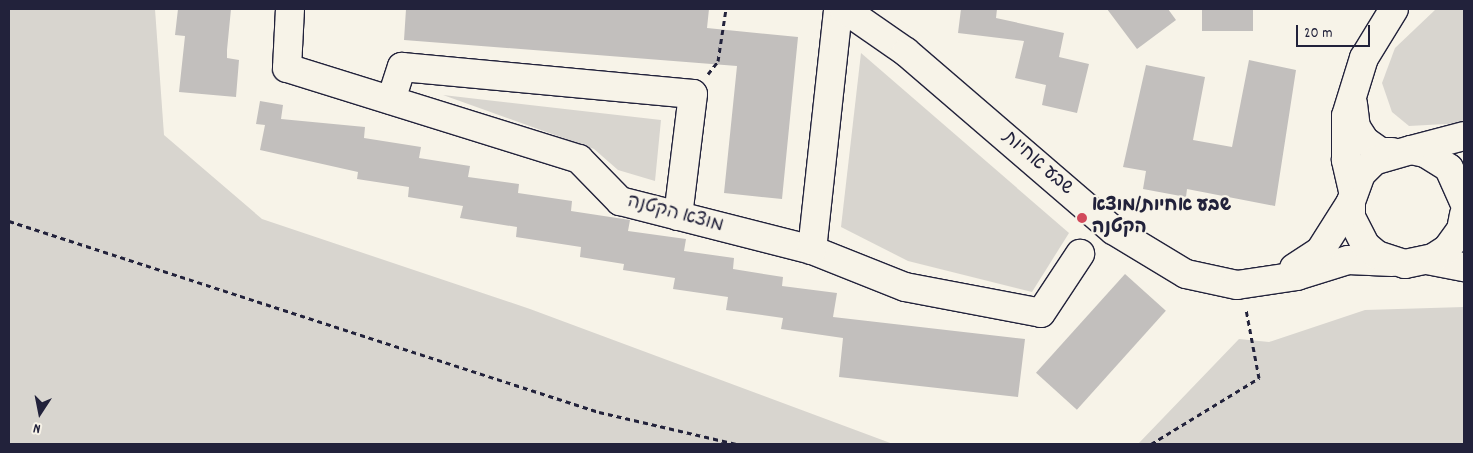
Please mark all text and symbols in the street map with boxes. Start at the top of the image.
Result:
scale bar [1298,15,1372,47]
text: 20 m [1304,23,1332,45]
street label: שבע אחיות [997,127,1077,201]
street label: מוצא הקטנה [624,191,726,239]
place label: שבע אחיות/מוצא הקטנה [1092,196,1231,240]
marker: שבע אחיות/מוצא הקטנה [1076,212,1088,224]
north arrow [15,388,65,438]
text: N [32,417,42,438]

